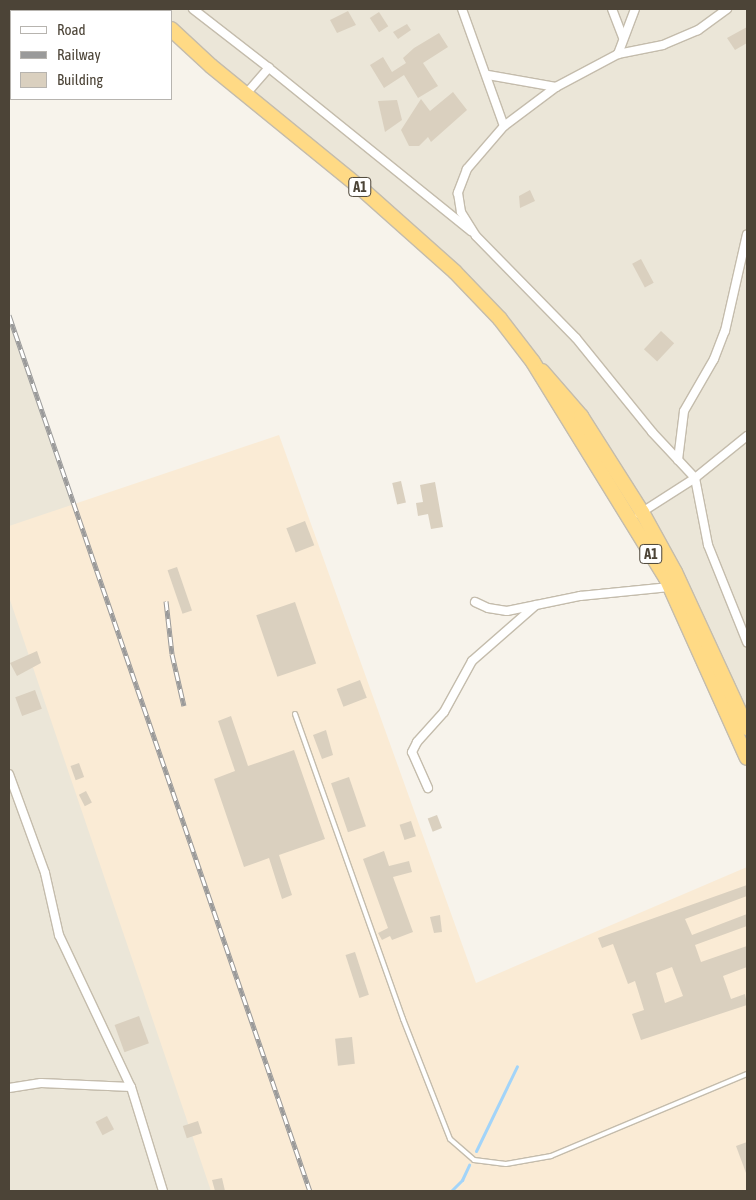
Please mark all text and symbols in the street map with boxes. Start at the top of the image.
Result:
legend [10,10,172,100]
text: Road [57,21,86,38]
text: Railway [57,46,101,63]
text: Building [57,71,103,88]
road number: A1 [348,176,372,198]
road number: A1 [638,542,664,566]

